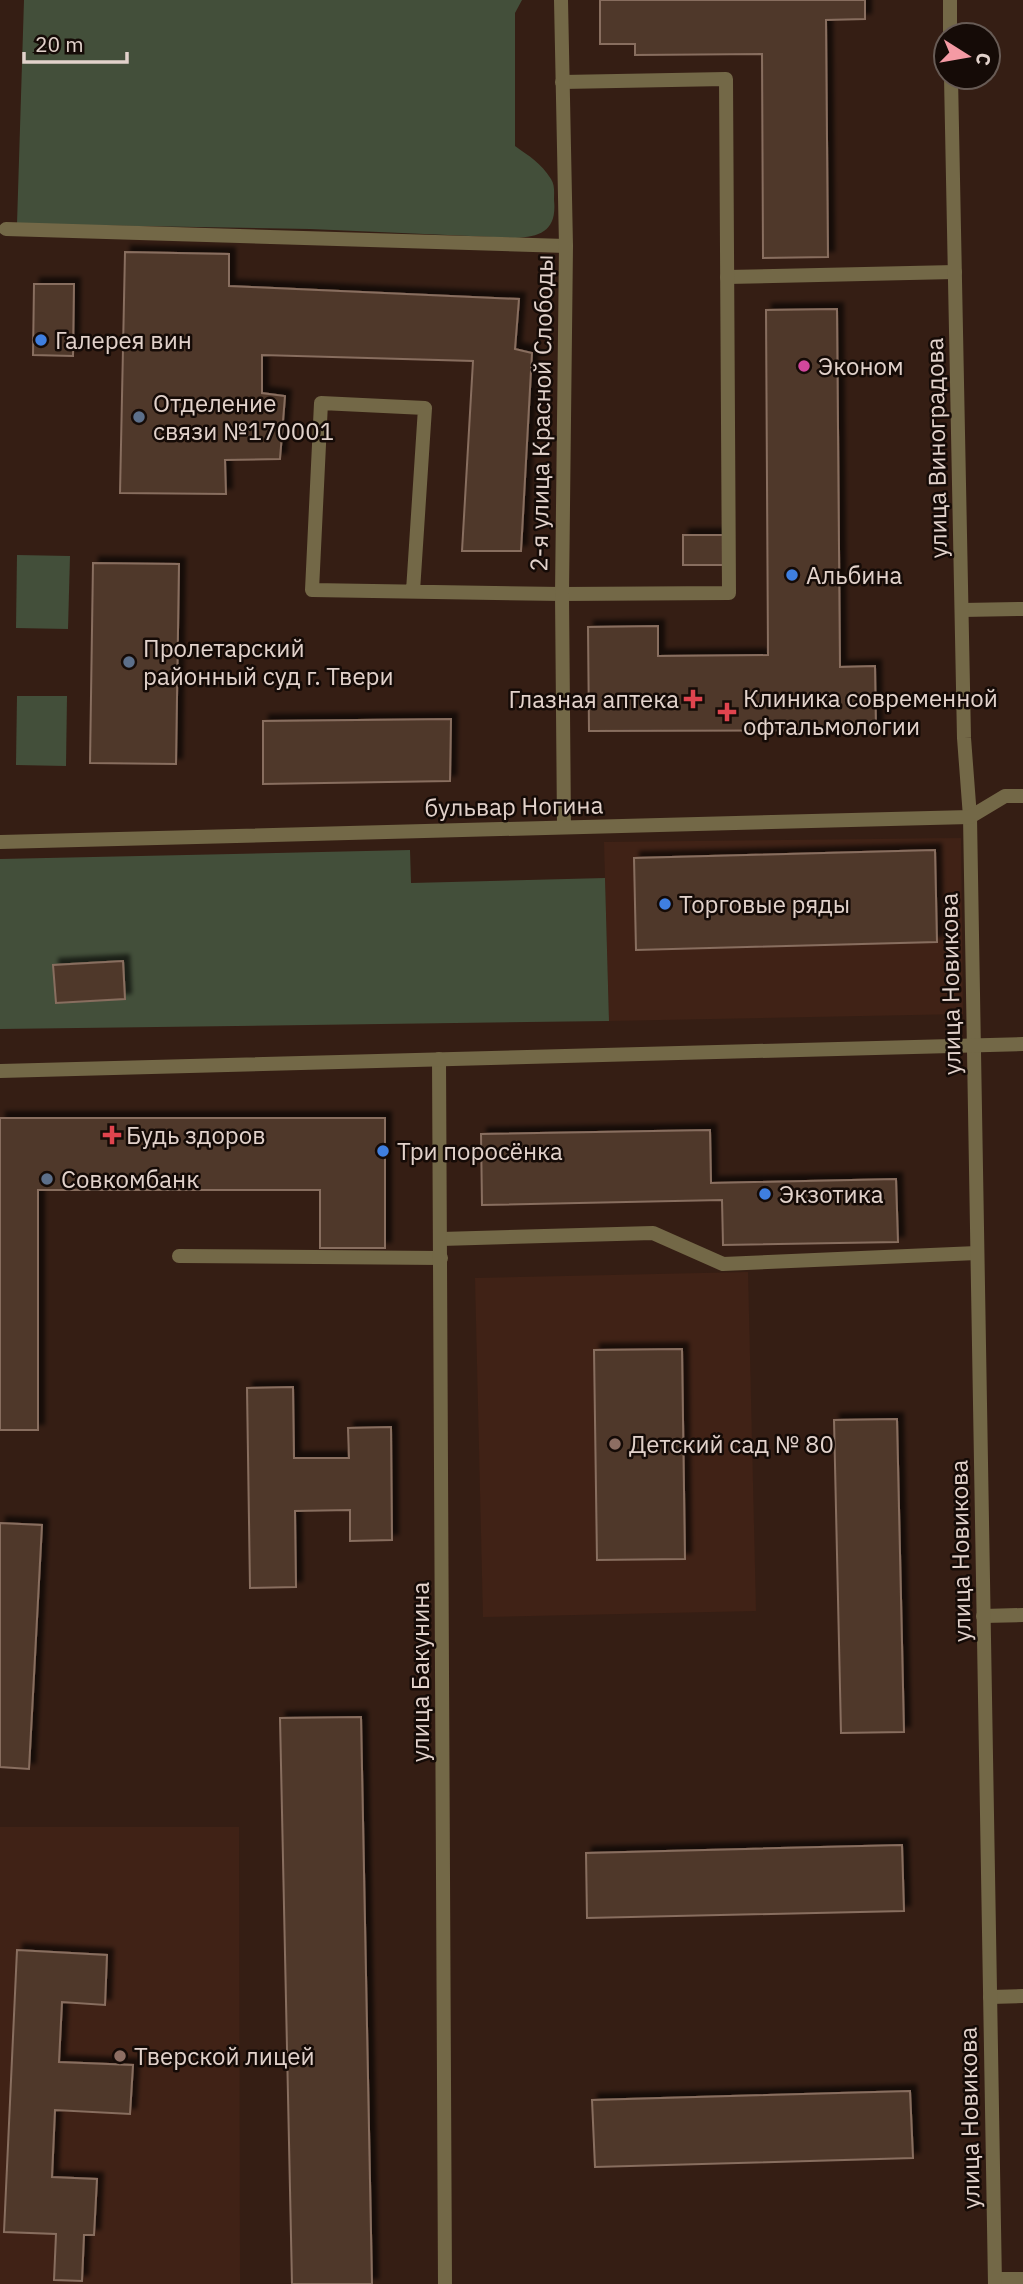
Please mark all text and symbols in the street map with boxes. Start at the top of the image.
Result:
scale bar [24,21,128,65]
north arrow [932,21,1002,91]
text: 20 m [35,30,84,58]
text: С [971,51,997,68]
street label: 2-я улица Красной Слободы [522,254,560,572]
place label: Галерея вин [55,324,192,356]
marker: Галерея вин [33,332,49,348]
street label: улица Виноградова [918,337,954,559]
place label: Эконом [818,350,904,382]
marker: Эконом [796,358,812,374]
place label: Отделение связи №170001 [153,387,334,447]
marker: Отделение связи №170001 [131,409,147,425]
place label: Альбина [806,559,903,591]
marker: Альбина [784,567,800,583]
place label: Пролетарский районный суд г. Твери [143,632,394,692]
marker: Пролетарский районный суд г. Твери [121,654,137,670]
place label: Клиника современной офтальмологии [743,682,998,742]
place label: Глазная аптека [508,683,679,715]
marker: Глазная аптека [685,691,701,707]
marker: Клиника современной офтальмологии [717,702,737,722]
street label: бульвар Ногина [424,788,604,824]
place label: Торговые ряды [679,888,850,920]
street label: улица Новикова [932,892,968,1075]
marker: Торговые ряды [657,896,673,912]
place label: Будь здоров [126,1119,266,1151]
marker: Будь здоров [104,1127,120,1143]
place label: Три поросёнка [397,1135,563,1167]
marker: Три поросёнка [375,1143,391,1159]
place label: Совкомбанк [61,1163,199,1195]
marker: Совкомбанк [39,1171,55,1187]
place label: Экзотика [779,1178,884,1210]
marker: Экзотика [757,1186,773,1202]
place label: Детский сад № 80 [629,1428,834,1460]
marker: Детский сад № 80 [607,1436,623,1452]
street label: улица Новикова [942,1459,978,1642]
street label: улица Бакунина [404,1582,436,1762]
street label: улица Новикова [951,2026,987,2209]
place label: Тверской лицей [134,2040,315,2072]
marker: Тверской лицей [112,2048,128,2064]

